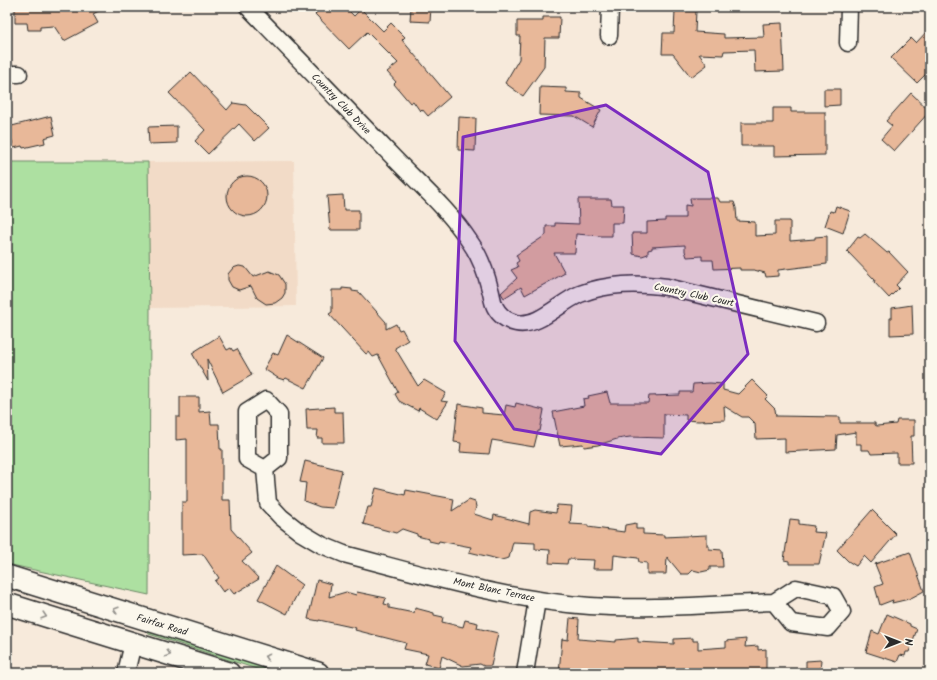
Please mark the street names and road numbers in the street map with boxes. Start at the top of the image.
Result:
street label: Country Club Drive [307,70,375,139]
street label: Country Club Court [652,279,736,311]
street label: Mont Blanc Terrace [452,574,537,607]
street label: Fairfax Road [135,610,190,641]

